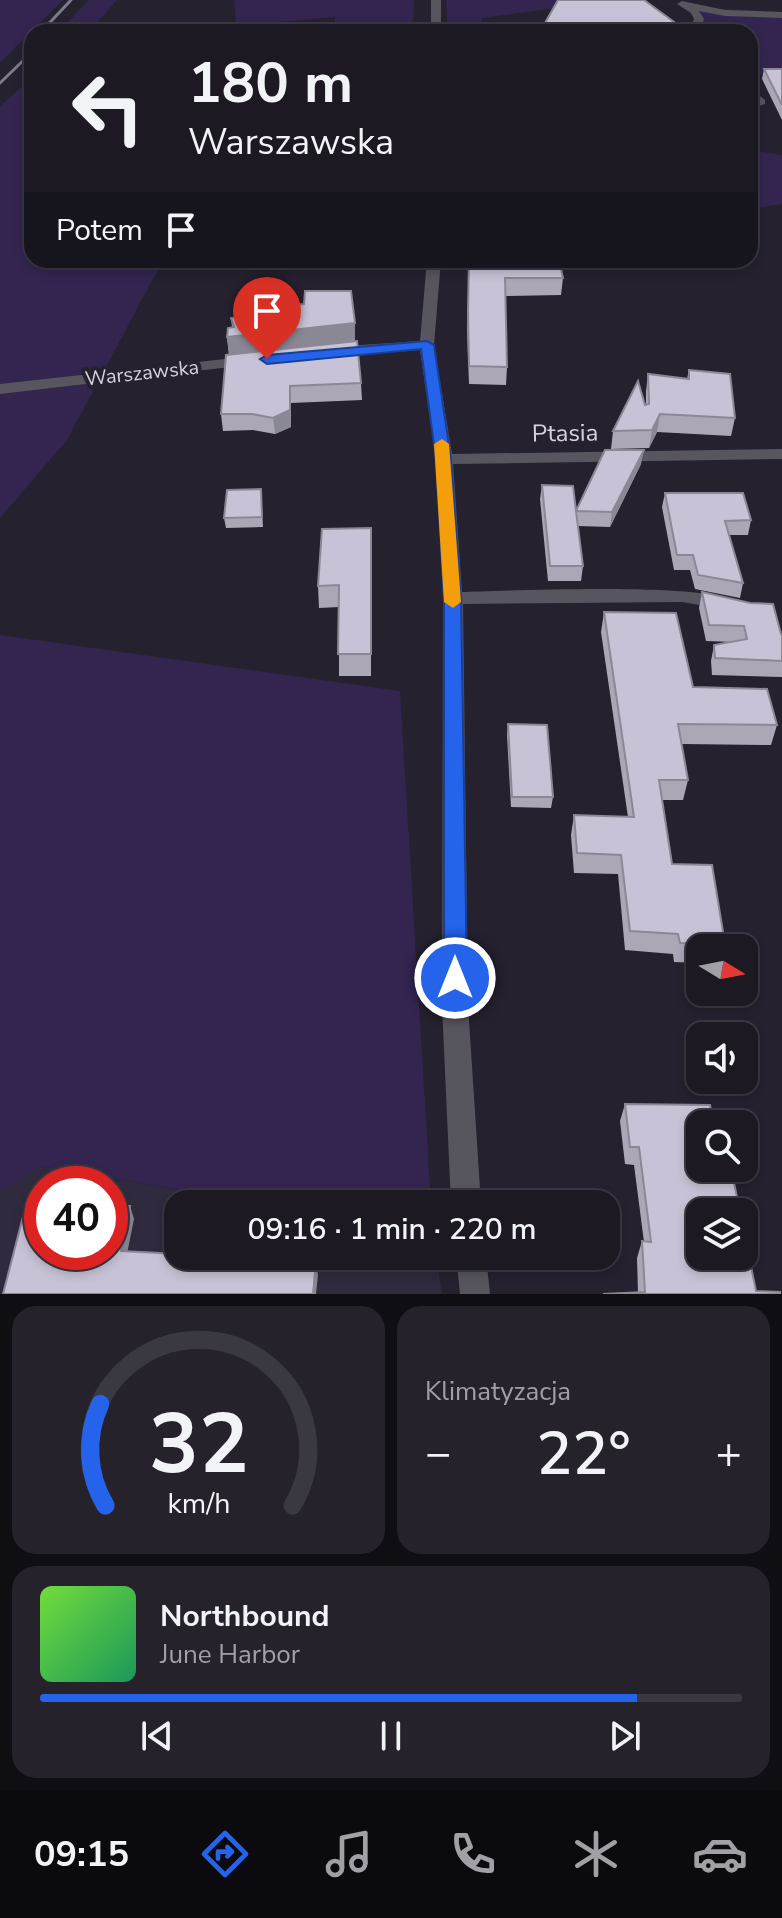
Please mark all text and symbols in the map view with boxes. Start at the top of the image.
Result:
text: 180 m [188,45,353,122]
icon: left [56,56,160,160]
text: Warszawska [188,118,394,167]
icon: arrive [159,208,203,252]
text: Potem [56,210,143,251]
pin [233,277,301,359]
icon: arrive [245,289,289,333]
street label: Warszawska [84,354,200,392]
street label: Ptasia [531,416,599,450]
north arrow [686,934,758,1006]
map controls [686,934,758,1270]
position arrow [413,936,497,1020]
button: sound [686,1022,758,1094]
button: search [686,1110,758,1182]
speed limit sign: 40 [24,1166,128,1270]
button: layers [686,1198,758,1270]
text: 09:16 · 1 min · 220 m [247,1209,537,1250]
text: Klimatyzacja [425,1374,571,1409]
text: 32 [149,1388,248,1501]
text: 22° [536,1413,631,1495]
text: − [425,1424,451,1484]
text: + [716,1424,742,1484]
text: km/h [167,1484,230,1523]
text: Northbound [160,1596,330,1637]
text: June Harbor [160,1637,300,1672]
icon: previous [135,1714,179,1758]
icon: pause [369,1714,413,1758]
icon: next [603,1714,647,1758]
icon: directions [197,1826,253,1882]
icon: music [321,1826,377,1882]
icon: phone [445,1826,501,1882]
icon: climate [568,1826,624,1882]
icon: car [692,1826,748,1882]
text: 09:15 [34,1830,129,1879]

